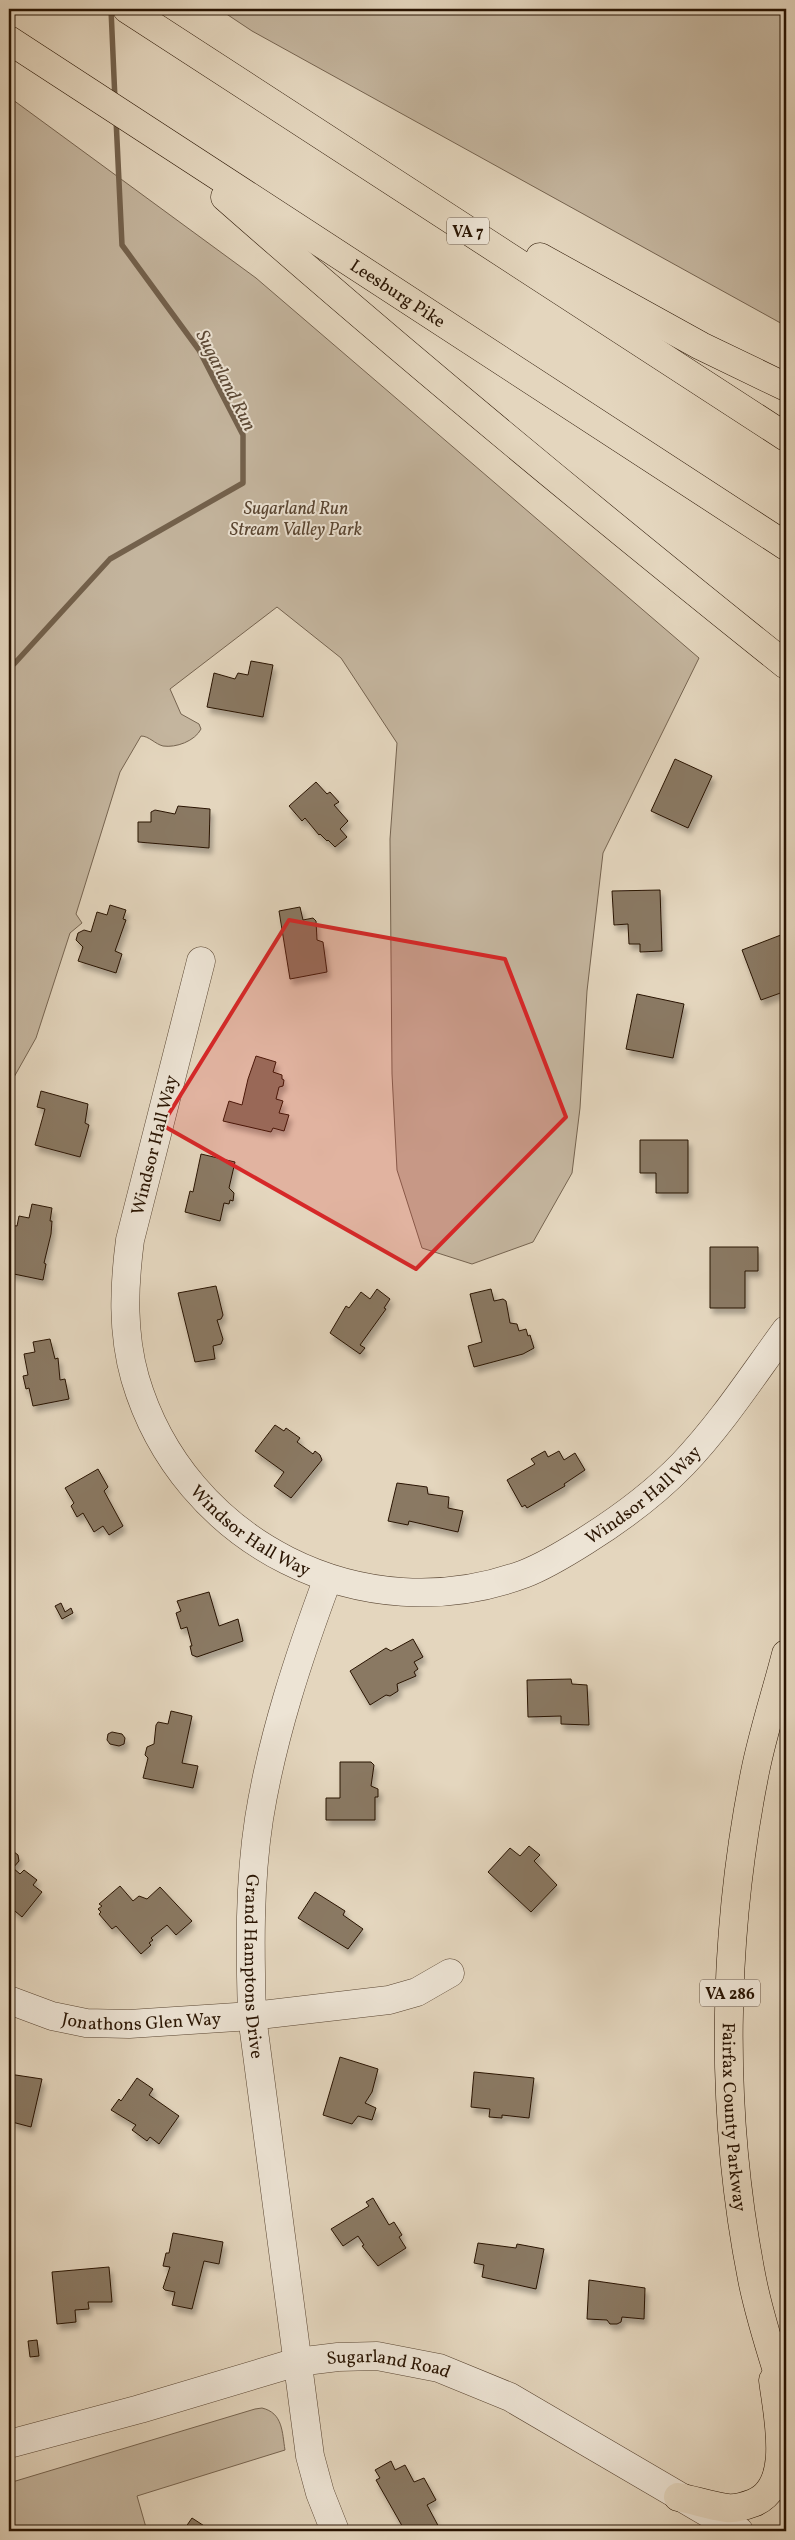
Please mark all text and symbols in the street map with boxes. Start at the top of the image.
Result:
road number: VA 7 [447,218,489,245]
street label: Leesburg Pike [344,254,450,335]
water label: Sugarland Run [189,326,262,436]
park label: Sugarland Run Stream Valley Park [230,497,362,543]
street label: Windsor Hall Way [126,1072,185,1218]
street label: Windsor Hall Way [581,1441,708,1552]
street label: Windsor Hall Way [184,1480,314,1584]
street label: Grand Hamptons Drive [237,1873,269,2060]
road number: VA 286 [700,1980,760,2006]
street label: Jonathons Glen Way [59,2007,222,2038]
street label: Fairfax County Parkway [715,2022,752,2214]
street label: Sugarland Road [325,2345,454,2385]

